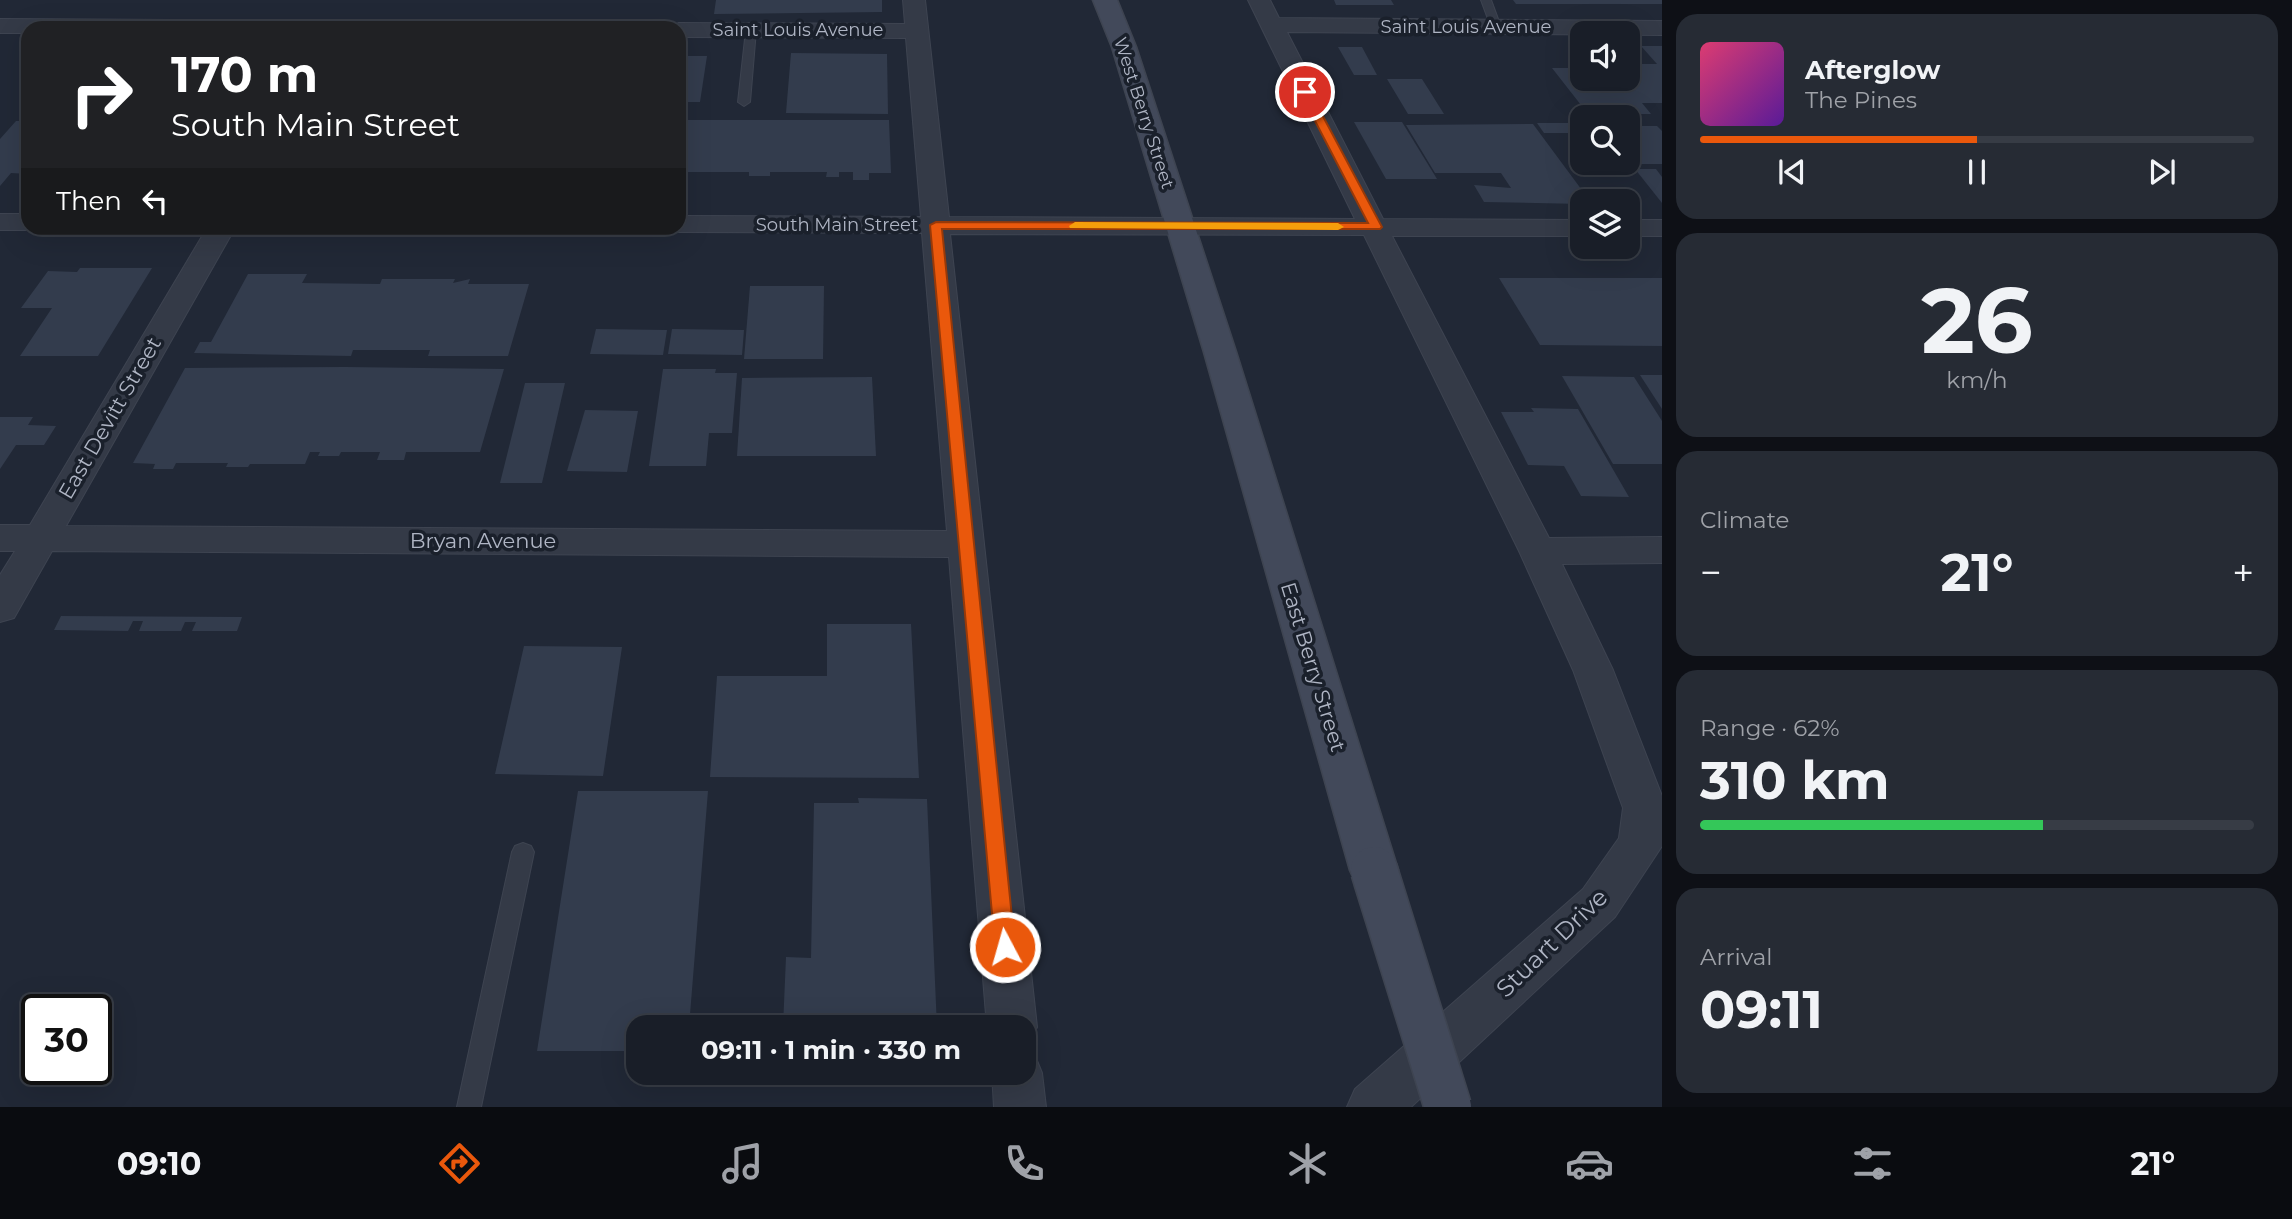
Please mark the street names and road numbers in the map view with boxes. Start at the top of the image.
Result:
street label: Saint Louis Avenue [1381,16,1552,38]
street label: Saint Louis Avenue [713,19,884,41]
street label: West Berry Street [1109,34,1179,192]
street label: South Main Street [756,214,918,236]
street label: East Devitt Street [53,332,166,503]
street label: Bryan Avenue [410,528,556,553]
street label: East Berry Street [1276,579,1351,755]
street label: Stuart Drive [1490,882,1613,1003]

